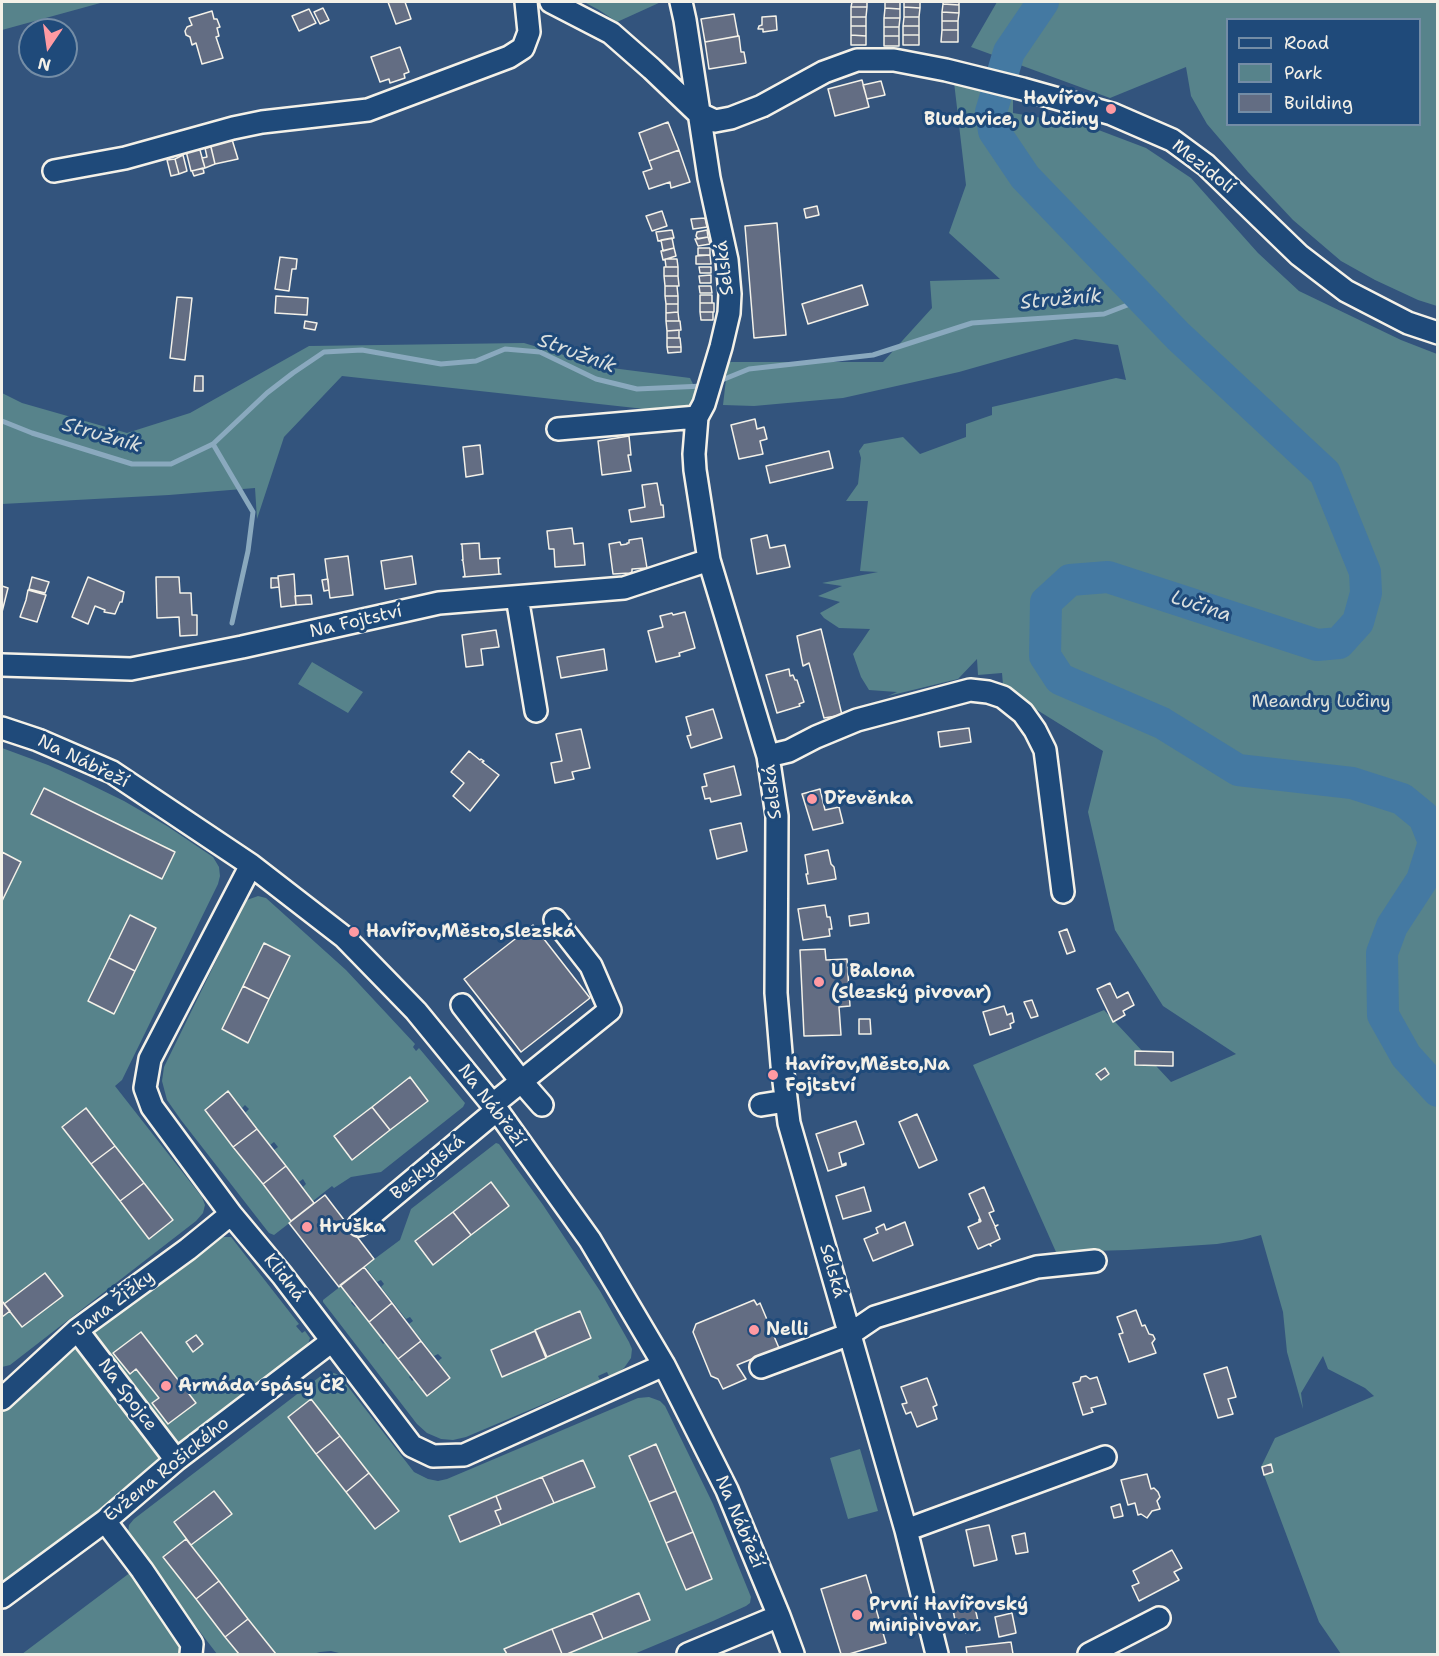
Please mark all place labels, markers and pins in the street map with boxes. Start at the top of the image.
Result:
place label: Havířov, Bludovice, u Lučiny [924,88,1099,130]
marker: Havířov, Bludovice, u Lučiny [1104,102,1118,116]
place label: Dřevěnka [824,788,913,810]
marker: Dřevěnka [805,792,819,806]
place label: Havířov,Město,Slezská [366,921,576,943]
marker: Havířov,Město,Slezská [347,925,361,939]
place label: U Balona (Slezský pivovar) [831,961,992,1004]
marker: U Balona (Slezský pivovar) [812,975,826,989]
place label: Havířov,Město,Na Fojtství [785,1054,950,1096]
marker: Havířov,Město,Na Fojtství [766,1068,780,1082]
place label: Hruška [319,1216,386,1238]
marker: Hruška [300,1220,314,1234]
place label: Nelli [766,1319,808,1341]
marker: Nelli [747,1323,761,1337]
place label: Armáda spásy ČR [178,1375,344,1397]
marker: Armáda spásy ČR [159,1379,173,1393]
place label: První Havířovský minipivovar [869,1594,1028,1636]
marker: První Havířovský minipivovar [850,1608,864,1622]

